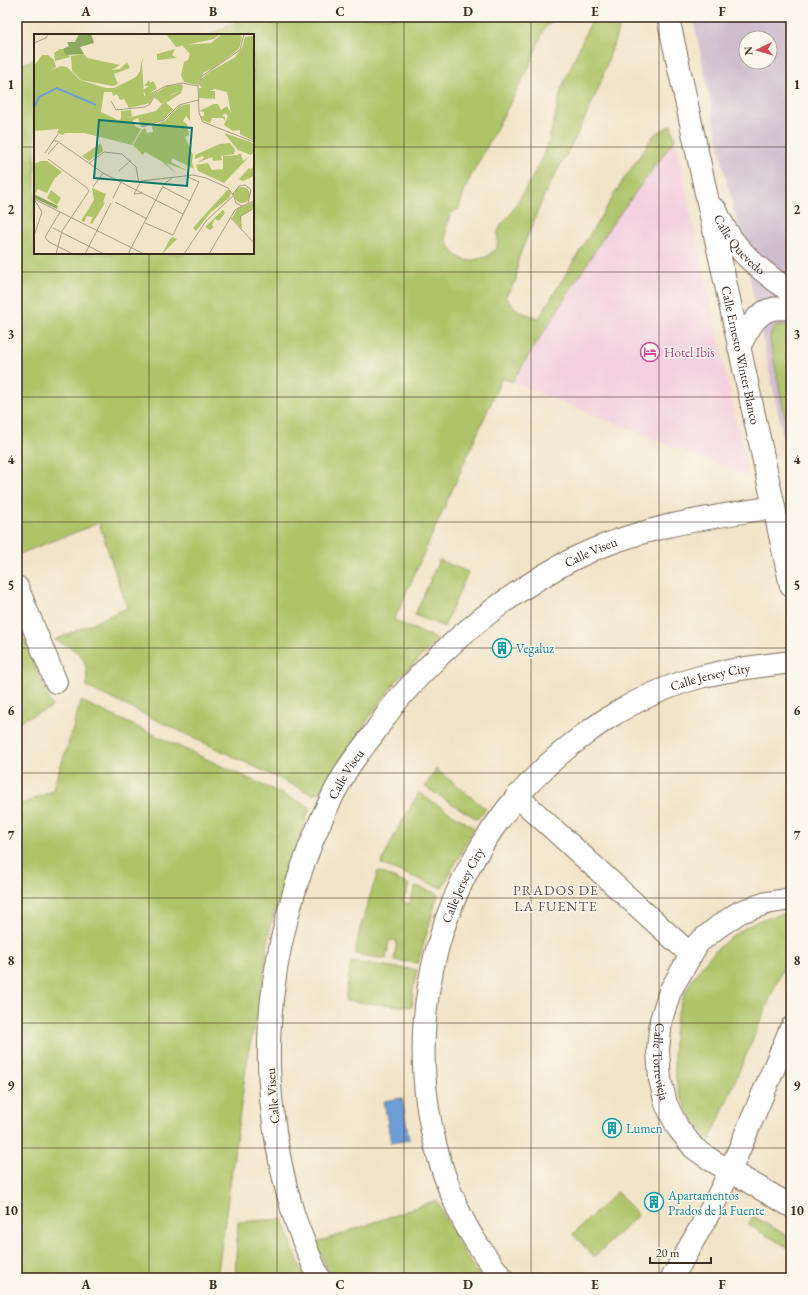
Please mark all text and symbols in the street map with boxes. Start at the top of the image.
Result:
text: A [80,3,91,20]
text: B [209,3,217,20]
text: C [335,3,345,20]
text: D [463,3,473,20]
text: E [591,3,599,20]
text: F [718,3,726,20]
north arrow [738,30,778,70]
inset map [34,34,254,254]
text: N [741,46,755,56]
text: 1 [8,76,15,93]
text: 1 [794,76,801,93]
text: 2 [8,201,15,218]
text: 2 [794,201,801,218]
street label: Calle Quevedo [710,211,769,279]
street label: Calle Ernesto Winter Blanco [717,284,764,426]
text: 3 [8,326,15,343]
text: 3 [794,326,801,343]
hotel icon: Hotel Ibis [639,341,661,363]
place label: Hotel Ibis [664,344,714,361]
text: 4 [8,451,15,468]
text: 4 [794,451,801,468]
street label: Calle Viseu [561,533,620,571]
text: 5 [8,577,14,594]
text: 5 [794,577,800,594]
building icon: Vegaluz [491,637,513,659]
place label: Vegaluz [516,640,554,657]
street label: Calle Jersey City [668,659,751,695]
text: 6 [8,702,15,719]
text: 6 [794,702,801,719]
street label: Calle Viseu [324,745,368,802]
text: 7 [8,827,15,844]
text: 7 [794,827,801,844]
street label: Calle Jersey City [438,844,488,925]
district label: PRADOS DE LA FUENTE [513,881,599,915]
text: 8 [8,952,15,969]
text: 8 [794,952,801,969]
street label: Calle Torrevieja [649,1022,673,1103]
street label: Calle Viseu [262,1067,283,1125]
text: 9 [8,1077,15,1094]
text: 9 [794,1077,801,1094]
building icon: Lumen [601,1117,623,1139]
place label: Lumen [626,1120,663,1137]
place label: Apartamentos Prados de la Fuente [667,1187,764,1219]
building icon: Apartamentos Prados de la Fuente [643,1191,665,1213]
text: 10 [4,1202,18,1219]
text: 10 [790,1202,804,1219]
scale bar [650,1239,711,1265]
text: 20 m [656,1245,680,1261]
text: A [80,1276,91,1293]
text: B [209,1276,217,1293]
text: C [335,1276,345,1293]
text: D [463,1276,473,1293]
text: E [591,1276,599,1293]
text: F [718,1276,726,1293]

